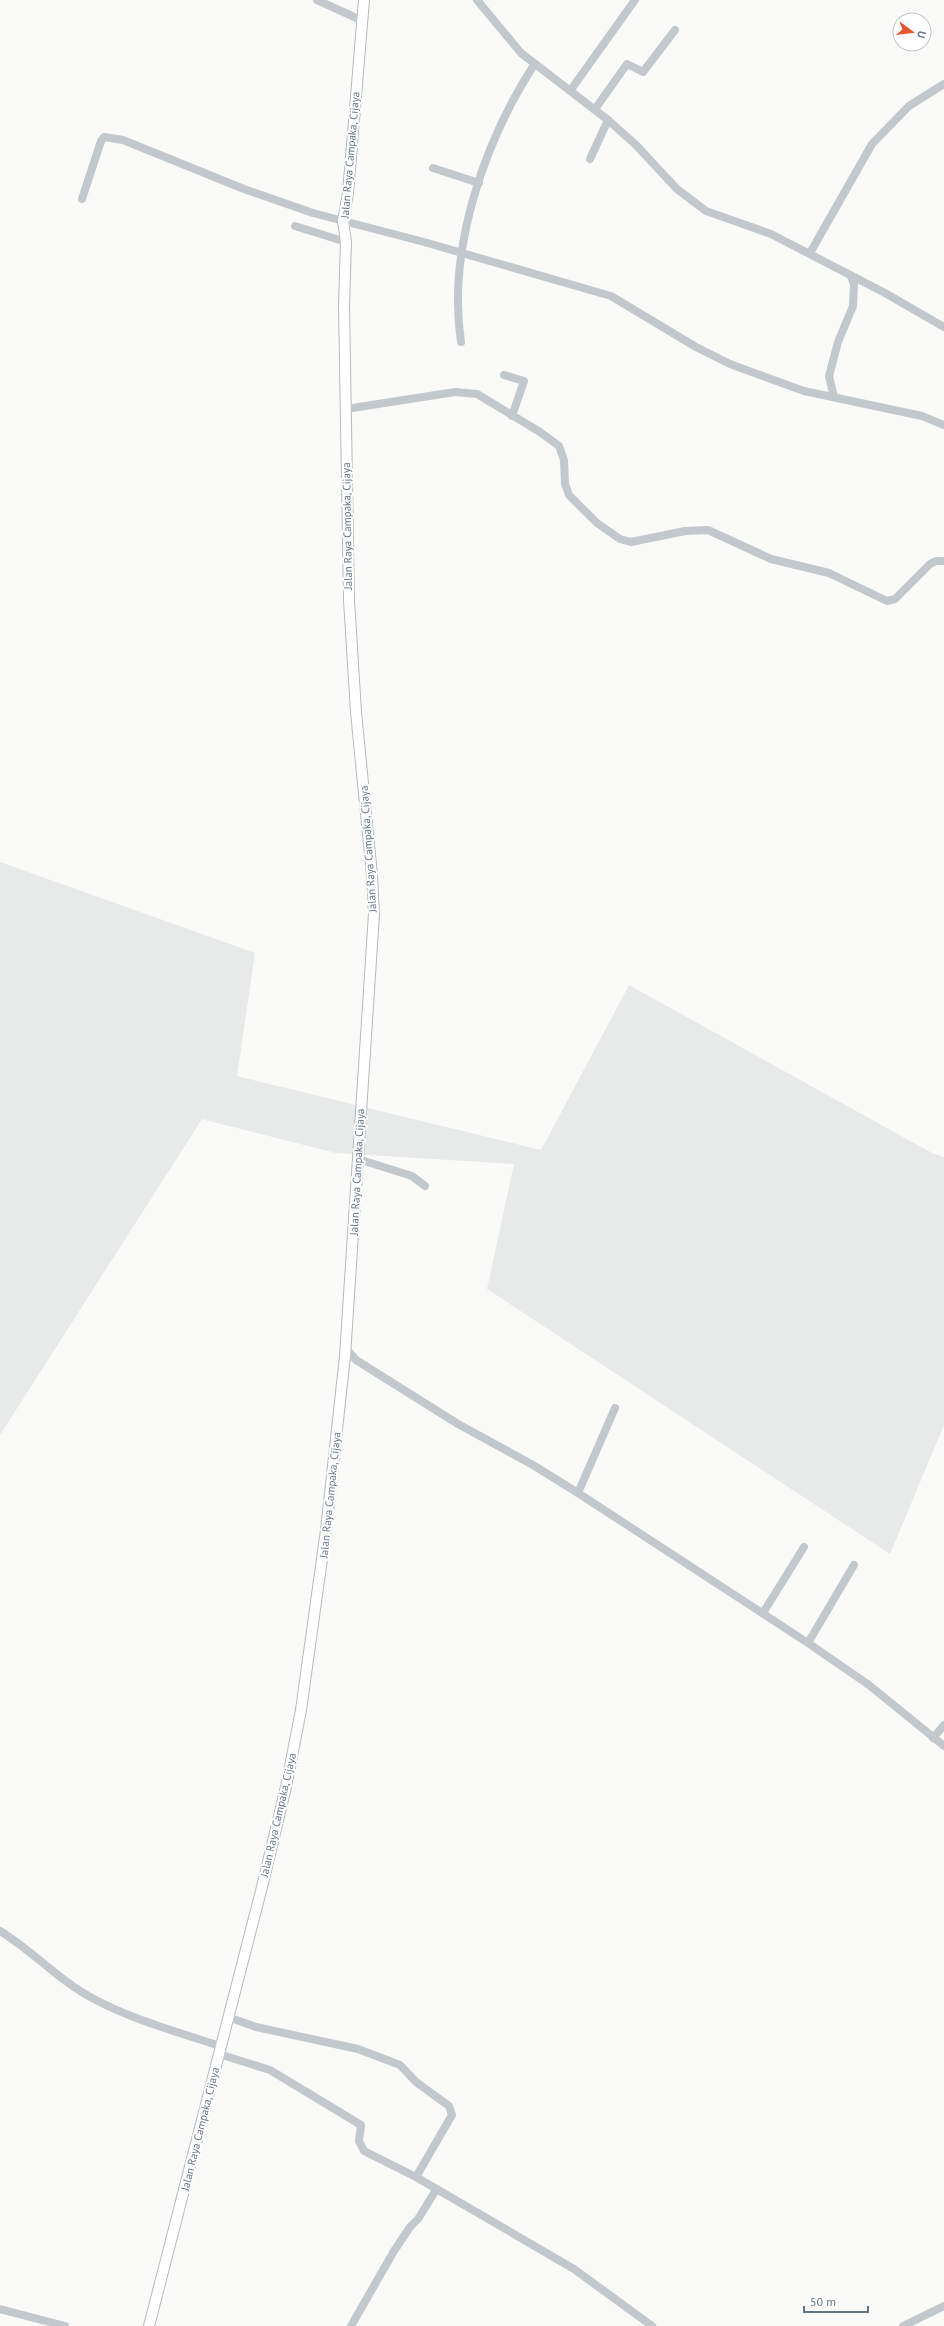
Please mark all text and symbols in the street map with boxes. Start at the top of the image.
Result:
north arrow [892,12,932,52]
text: U [914,29,929,40]
street label: Jalan Raya Campaka, Cijaya [337,91,363,220]
street label: Jalan Raya Campaka, Cijaya [339,462,355,591]
street label: Jalan Raya Campaka, Cijaya [357,785,379,914]
street label: Jalan Raya Campaka, Cijaya [347,1108,367,1237]
street label: Jalan Raya Campaka, Cijaya [316,1431,344,1560]
street label: Jalan Raya Campaka, Cijaya [257,1752,299,1879]
street label: Jalan Raya Campaka, Cijaya [178,2066,222,2193]
scale bar [804,2288,868,2314]
text: 50 m [810,2294,836,2309]

